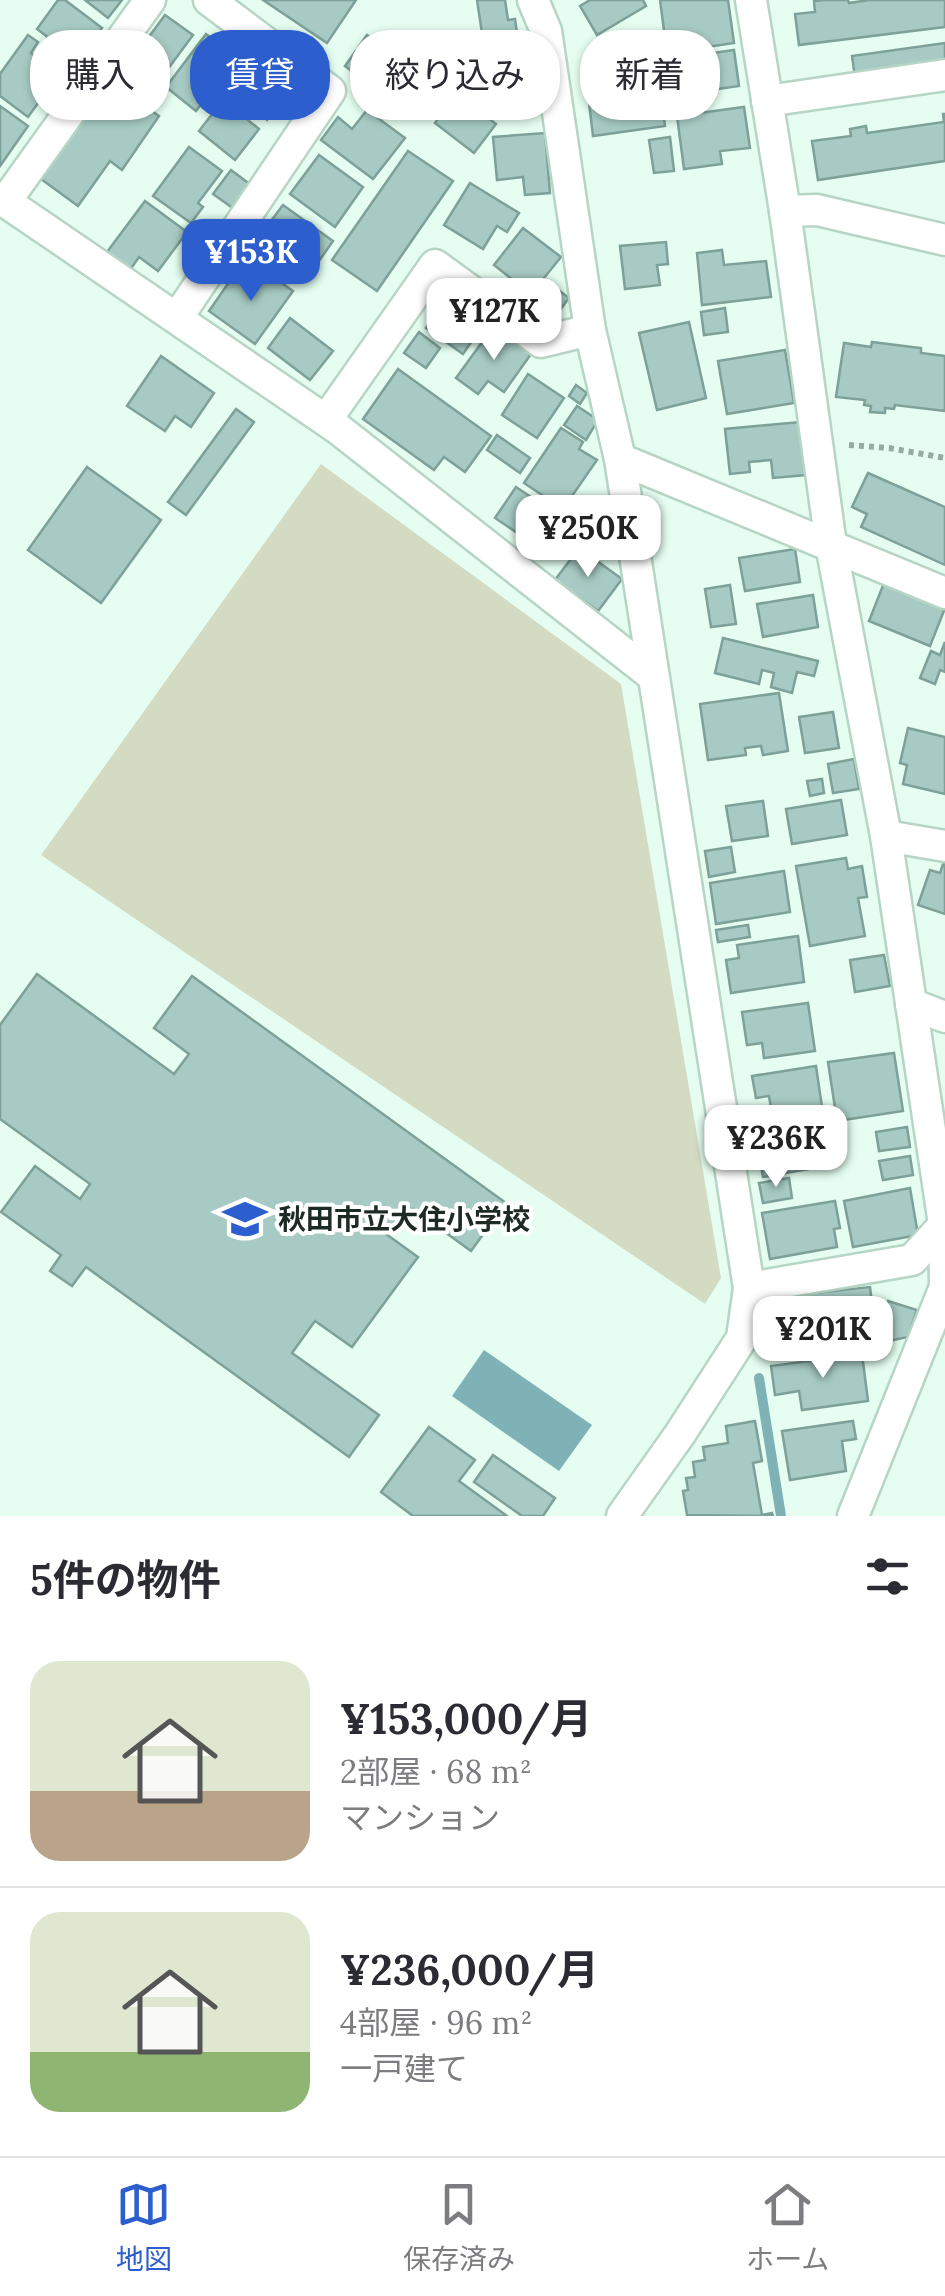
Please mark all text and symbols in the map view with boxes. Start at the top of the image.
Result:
chip: 購入 [30,30,170,120]
chip: 賃貸 [190,30,330,120]
chip: 絞り込み [350,30,560,120]
chip: 新着 [580,30,720,120]
pin: ¥153K [181,219,321,304]
text: ¥153K [204,231,298,272]
pin: ¥127K [424,278,564,363]
text: ¥127K [449,290,539,331]
pin: ¥250K [518,495,658,580]
text: ¥250K [538,507,638,548]
pin: ¥236K [706,1105,846,1190]
text: ¥236K [726,1117,826,1158]
school or university icon: 秋田市立大住小学校 [221,1195,269,1243]
place label: 秋田市立大住小学校 [278,1201,530,1237]
pin: ¥201K [753,1296,893,1381]
text: ¥201K [775,1308,871,1349]
icon: filters [860,1549,915,1604]
text: 5件の物件 [30,1553,221,1607]
text: ¥153,000/月 [340,1692,592,1746]
icon: home [110,1701,230,1821]
text: 2部屋 · 68 m² [340,1751,532,1792]
text: マンション [340,1797,500,1838]
text: ¥236,000/月 [340,1943,599,1997]
icon: home [110,1952,230,2072]
text: 4部屋 · 96 m² [340,2002,533,2043]
text: 一戸建て [340,2048,468,2089]
tab: 地図 [116,2177,172,2277]
tab: 保存済み [403,2177,515,2277]
tab: ホーム [746,2177,829,2277]

